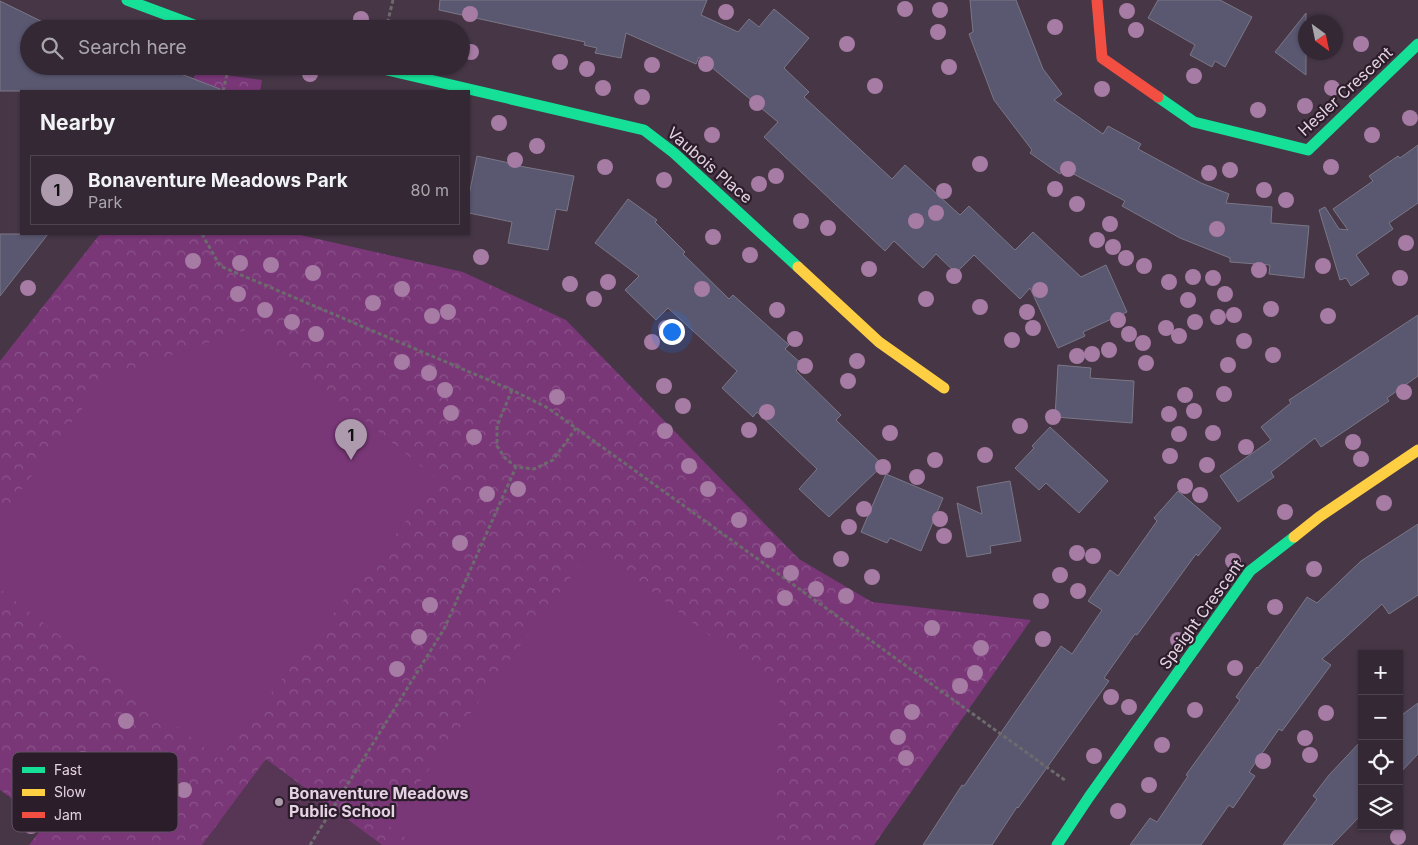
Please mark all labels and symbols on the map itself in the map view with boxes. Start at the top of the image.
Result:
north arrow [1298,15,1343,60]
street label: Hesler Crescent [1294,42,1396,140]
street label: Vaubois Place [663,123,757,207]
your location [659,319,685,345]
pin: 1 [335,419,367,460]
street label: Speight Crescent [1155,555,1247,673]
legend [12,752,178,832]
text: Fast [54,761,82,778]
text: Slow [54,783,86,800]
place label: Bonaventure Meadows Public School [289,783,469,821]
marker: Bonaventure Meadows Public School [273,796,285,808]
text: Jam [54,806,82,823]

